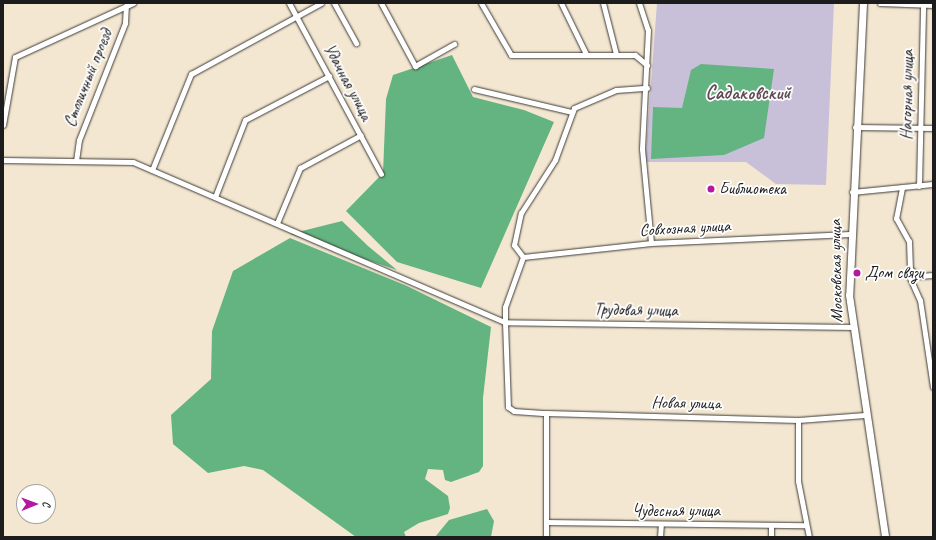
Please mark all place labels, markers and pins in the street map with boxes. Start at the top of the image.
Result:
place label: Библиотека [719,179,786,199]
marker: Библиотека [706,184,716,194]
place label: Дом связи [865,263,925,283]
marker: Дом связи [852,268,862,278]

